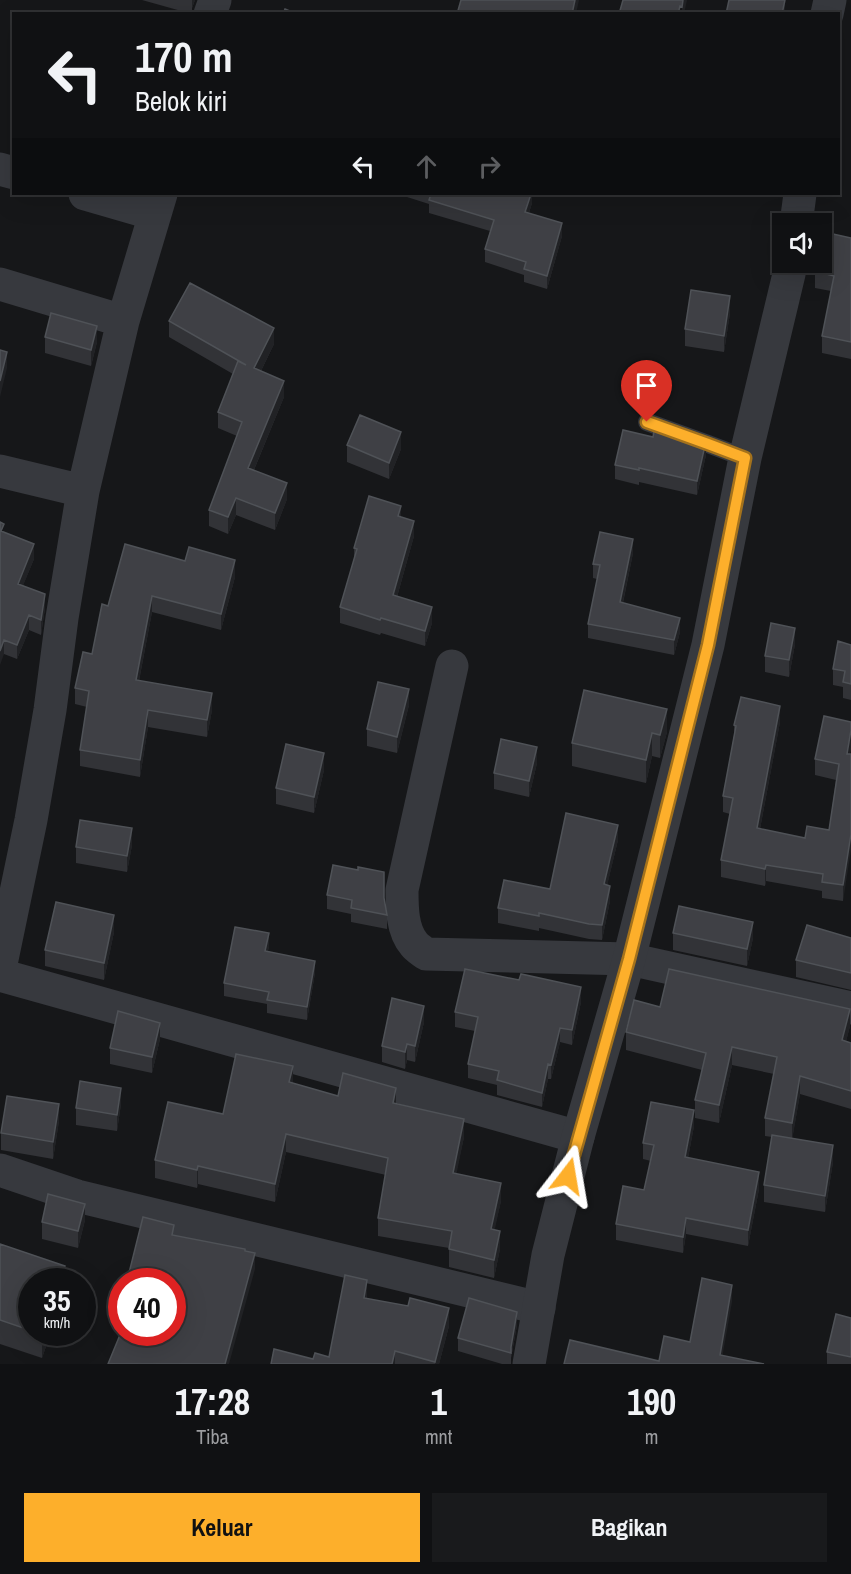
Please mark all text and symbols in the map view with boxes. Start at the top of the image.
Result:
text: 170 m [135,29,233,85]
icon: left [36,36,114,114]
text: Belok kiri [135,83,227,119]
icon: left [347,150,380,183]
icon: ahead [410,150,443,183]
icon: right [473,150,506,183]
map controls [772,213,832,273]
button: sound [772,213,832,273]
pin [621,360,672,422]
icon: arrive [630,369,663,402]
position arrow [536,1144,600,1208]
speed limit sign: 40 [108,1268,186,1346]
text: 35 [43,1280,71,1320]
text: km/h [44,1312,70,1333]
text: 17:28 [175,1378,250,1426]
text: 1 [430,1378,447,1426]
text: 190 [627,1378,676,1426]
text: Tiba [196,1423,229,1450]
text: mnt [425,1423,452,1450]
text: m [645,1423,658,1450]
button: Keluar [24,1493,420,1562]
button: Bagikan [432,1493,827,1562]

